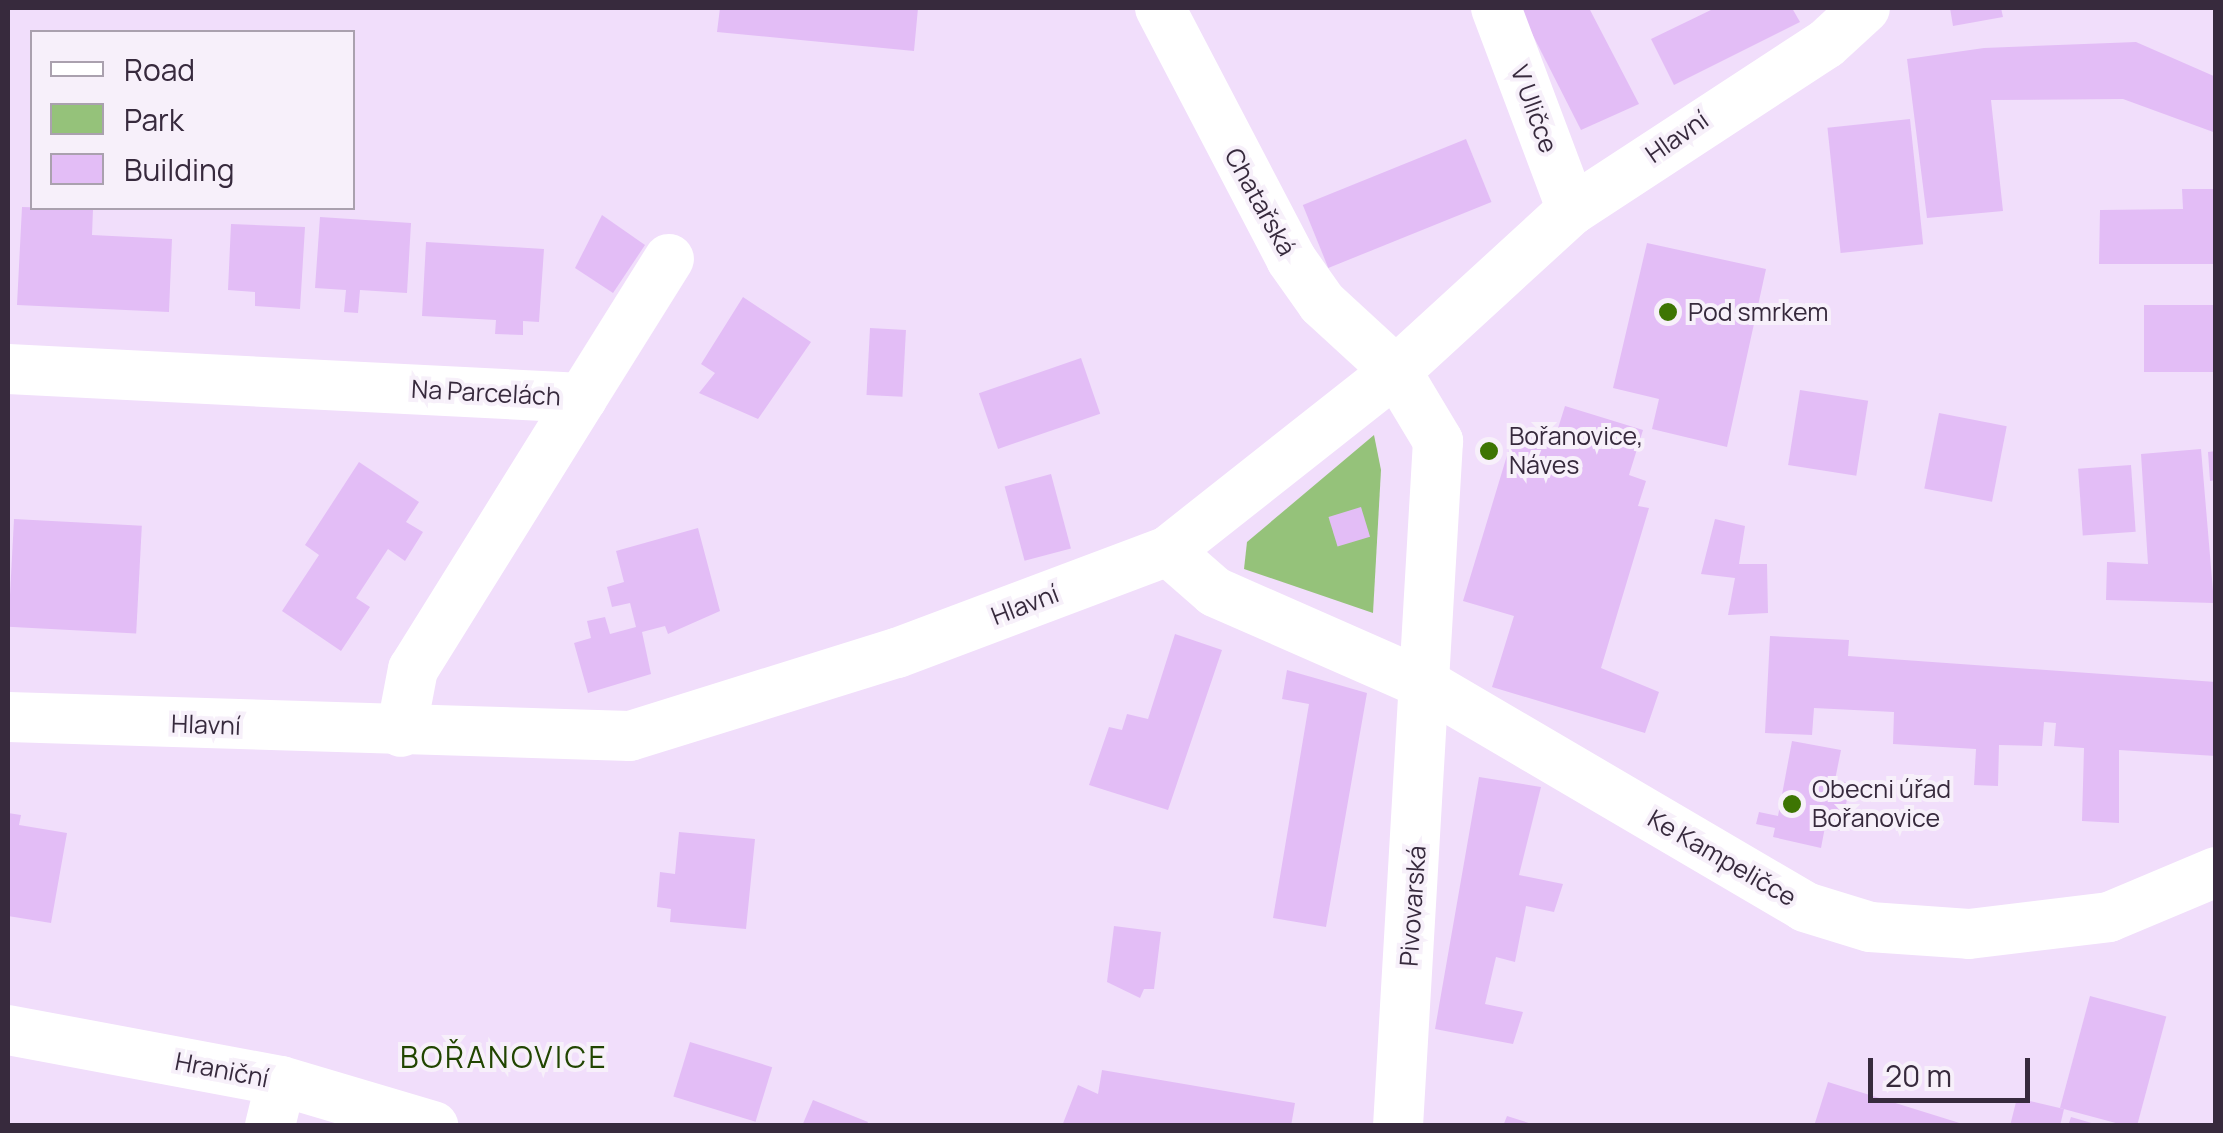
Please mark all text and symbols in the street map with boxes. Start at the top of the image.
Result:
legend [30,30,355,210]
text: Road [124,49,195,90]
street label: V Uličce [1504,61,1564,157]
text: Park [124,99,184,140]
street label: Hlavní [1640,105,1714,169]
street label: Chatařská [1218,143,1302,261]
text: Building [124,149,235,190]
place label: Pod smrkem [1688,297,1829,327]
marker: Pod smrkem [1657,301,1679,323]
street label: Na Parcelách [410,374,562,412]
place label: Bořanovice, Náves [1509,422,1643,481]
marker: Bořanovice, Náves [1478,440,1500,462]
street label: Hlavní [987,579,1063,631]
street label: Hlavní [171,709,241,741]
place label: Obecni úřad Bořanovice [1812,775,1951,834]
marker: Obecni úřad Bořanovice [1781,793,1803,815]
street label: Ke Kampeličce [1643,804,1801,912]
street label: Pivovarská [1394,845,1432,967]
scale bar [1873,1038,2036,1100]
district label: BOŘANOVICE [400,1039,608,1075]
street label: Hraniční [173,1046,271,1094]
text: 20 m [1885,1055,1952,1096]

